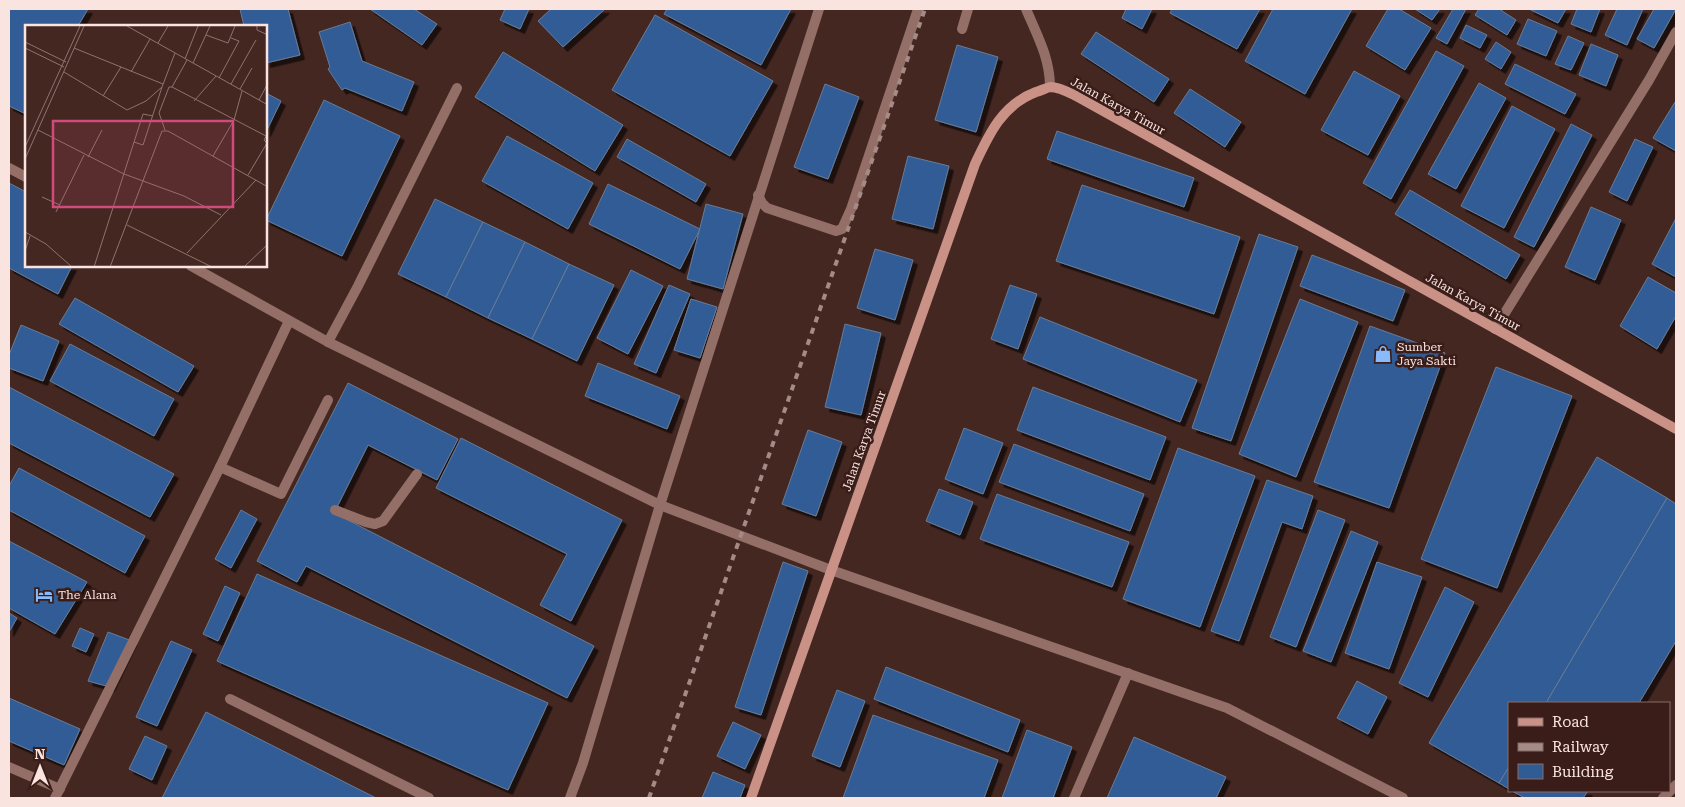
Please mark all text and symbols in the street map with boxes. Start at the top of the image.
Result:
inset map [25,25,268,268]
street label: Jalan Karya Timur [1068,74,1168,138]
street label: Jalan Karya Timur [1423,270,1523,334]
place label: Sumber Jaya Sakti [1397,340,1456,368]
shop icon: Sumber Jaya Sakti [1373,344,1393,364]
street label: Jalan Karya Timur [839,389,889,493]
hotel icon: The Alana [34,585,54,605]
place label: The Alana [58,588,117,602]
legend [1508,702,1670,792]
text: Road [1552,713,1589,731]
text: Railway [1552,738,1609,756]
north arrow [15,742,65,792]
text: N [35,746,46,762]
text: Building [1552,763,1614,781]

